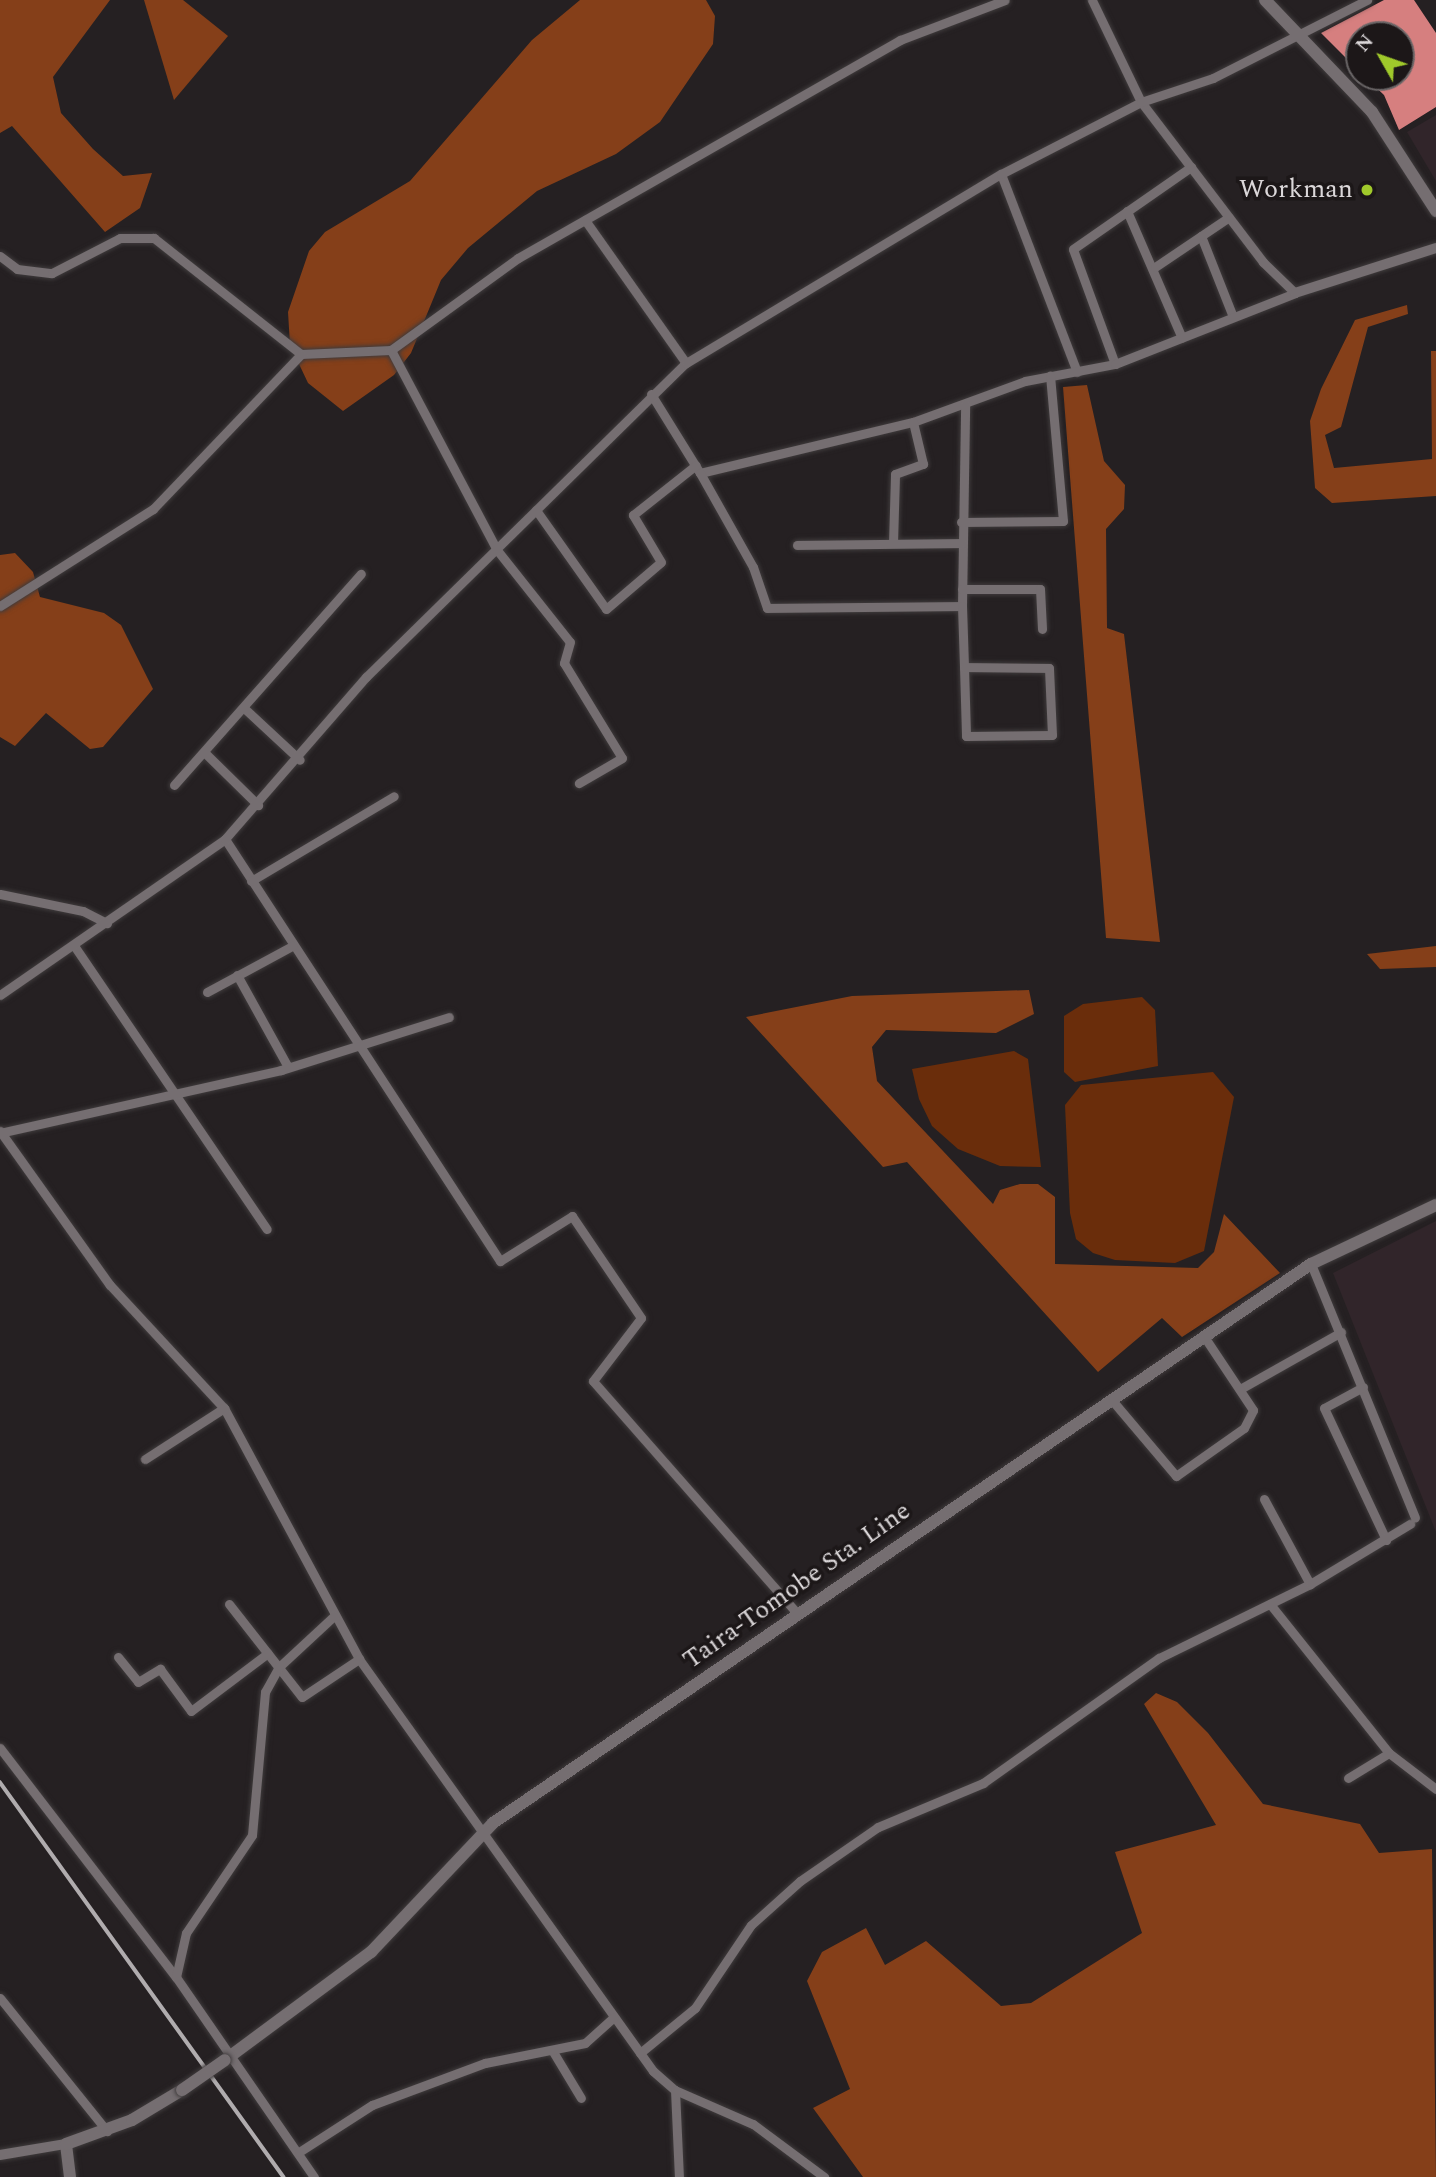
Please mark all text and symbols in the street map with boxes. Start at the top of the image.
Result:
north arrow [1345,21,1415,91]
text: N [1349,28,1381,59]
place label: Workman [1239,174,1353,206]
marker: Workman [1359,182,1375,198]
street label: Taira-Tomobe Sta. Line [677,1496,917,1676]

